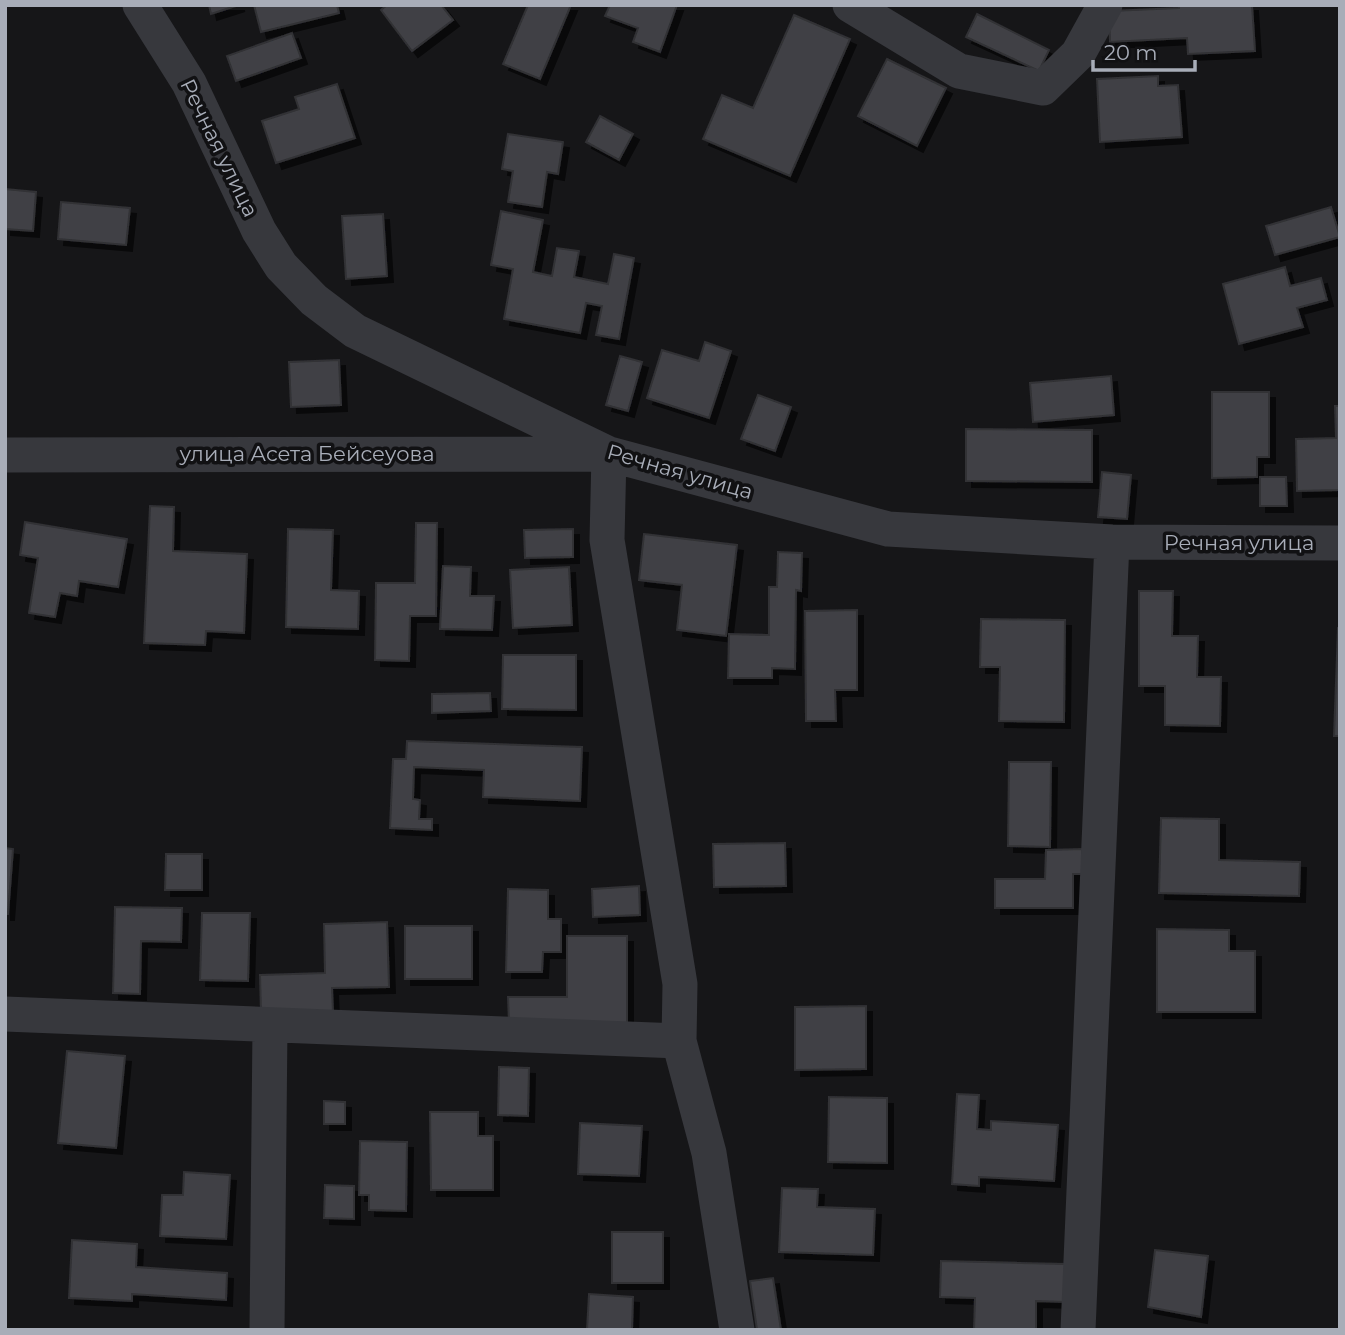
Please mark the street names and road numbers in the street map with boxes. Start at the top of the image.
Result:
street label: Речная улица [175,75,264,221]
street label: Речная улица [604,439,756,504]
street label: улица Асета Бейсеуова [178,441,435,466]
street label: Речная улица [1164,530,1314,555]

